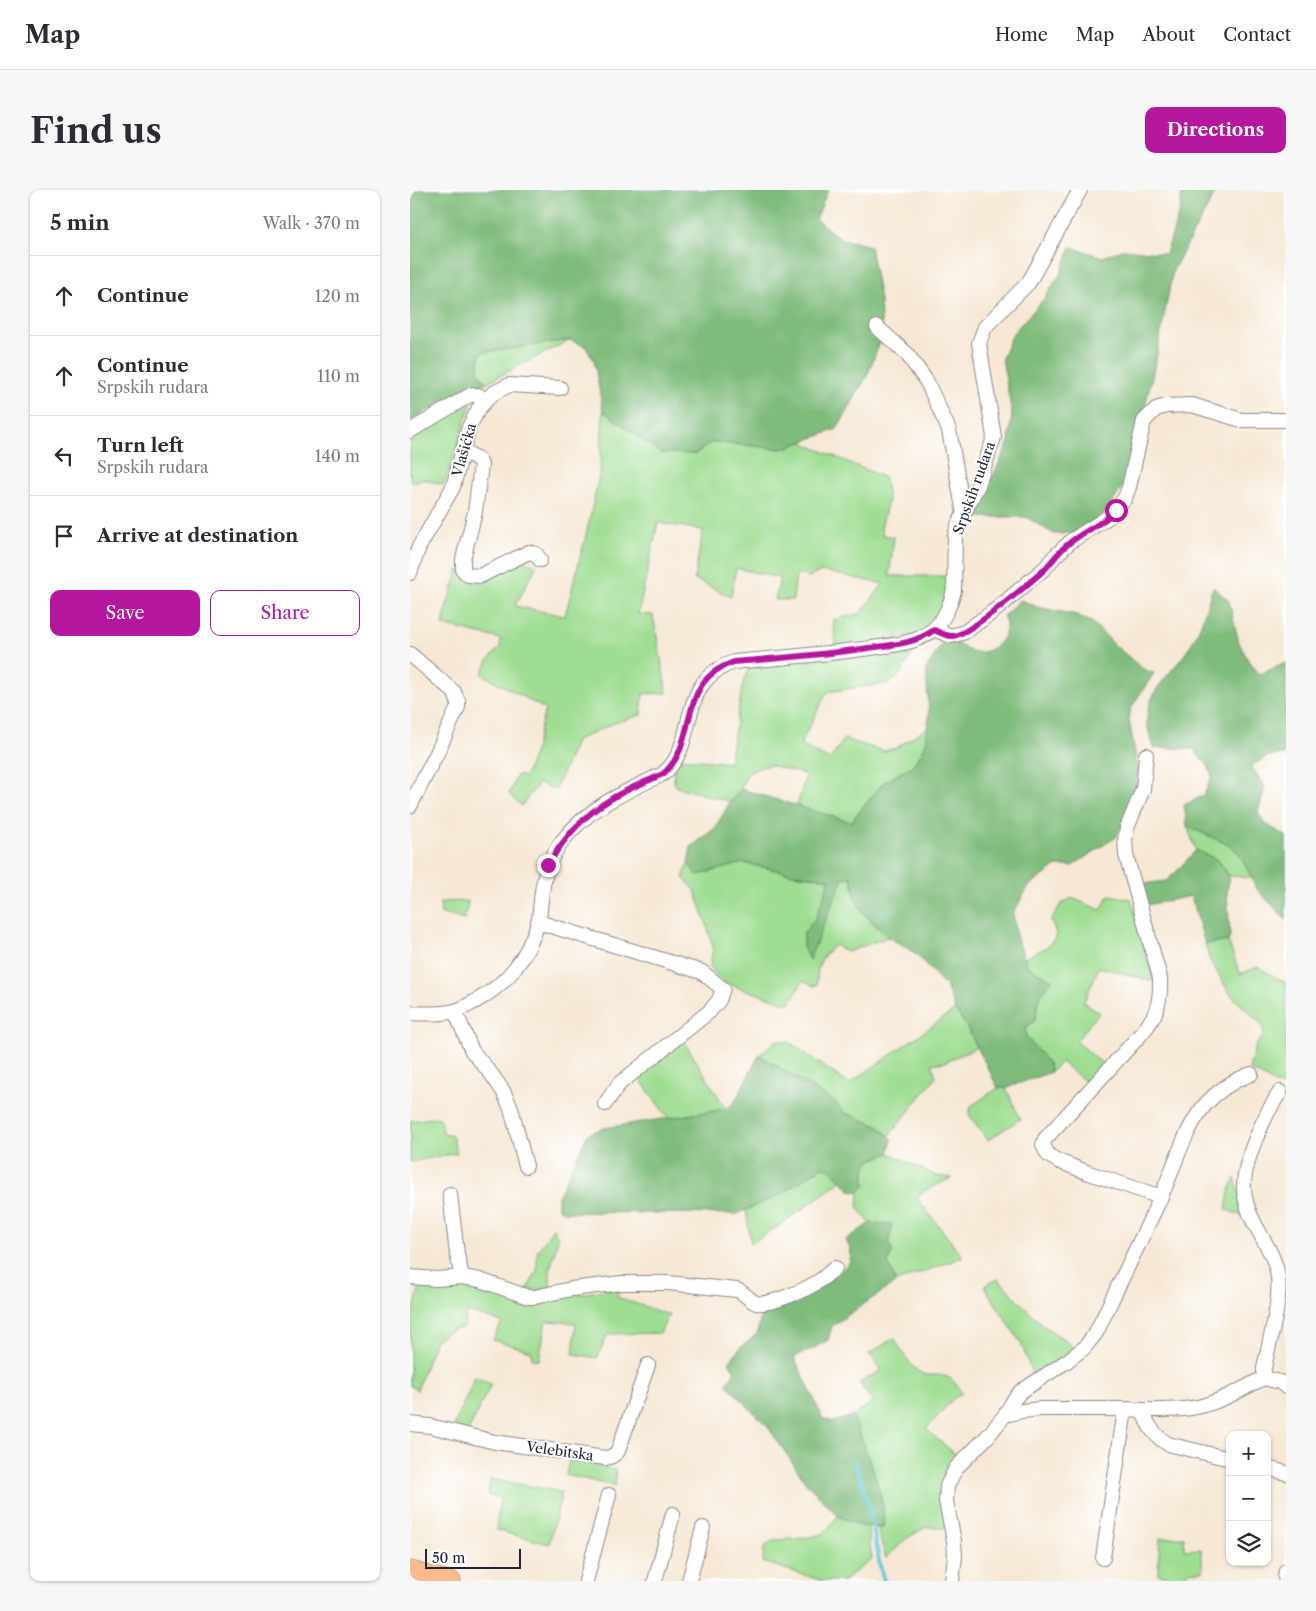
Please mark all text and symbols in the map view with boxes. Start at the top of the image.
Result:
text: Map [25,20,80,49]
text: Home [995,24,1048,46]
text: Map [1076,24,1114,46]
text: About [1142,24,1195,46]
text: Contact [1223,24,1291,46]
button: Directions [1145,107,1286,153]
text: Find us [30,109,162,152]
text: 5 min [50,210,110,235]
text: Walk · 370 m [263,213,360,233]
icon: ahead [50,282,78,310]
text: Continue [97,284,189,307]
text: 120 m [315,286,360,306]
text: Continue [97,354,189,377]
icon: ahead [50,362,78,390]
text: 110 m [317,366,360,386]
text: Srpskih rudara [97,377,208,397]
street label: Vlašićka [447,420,480,480]
text: Turn left [97,434,184,457]
street label: Srpskih rudara [949,439,999,537]
icon: left [50,442,78,470]
text: 140 m [315,446,360,466]
text: Srpskih rudara [97,457,208,477]
route start [1105,499,1128,522]
icon: arrive [50,522,78,550]
text: Arrive at destination [97,524,298,547]
button: Save [50,590,200,636]
button: Share [210,590,360,636]
route end [537,854,560,877]
map controls [1226,1431,1271,1566]
button: + [1226,1431,1271,1476]
street label: Velebitska [524,1437,595,1465]
button: − [1226,1476,1271,1521]
button: layers [1226,1521,1271,1566]
scale bar [425,1546,521,1569]
text: 50 m [432,1549,465,1567]

